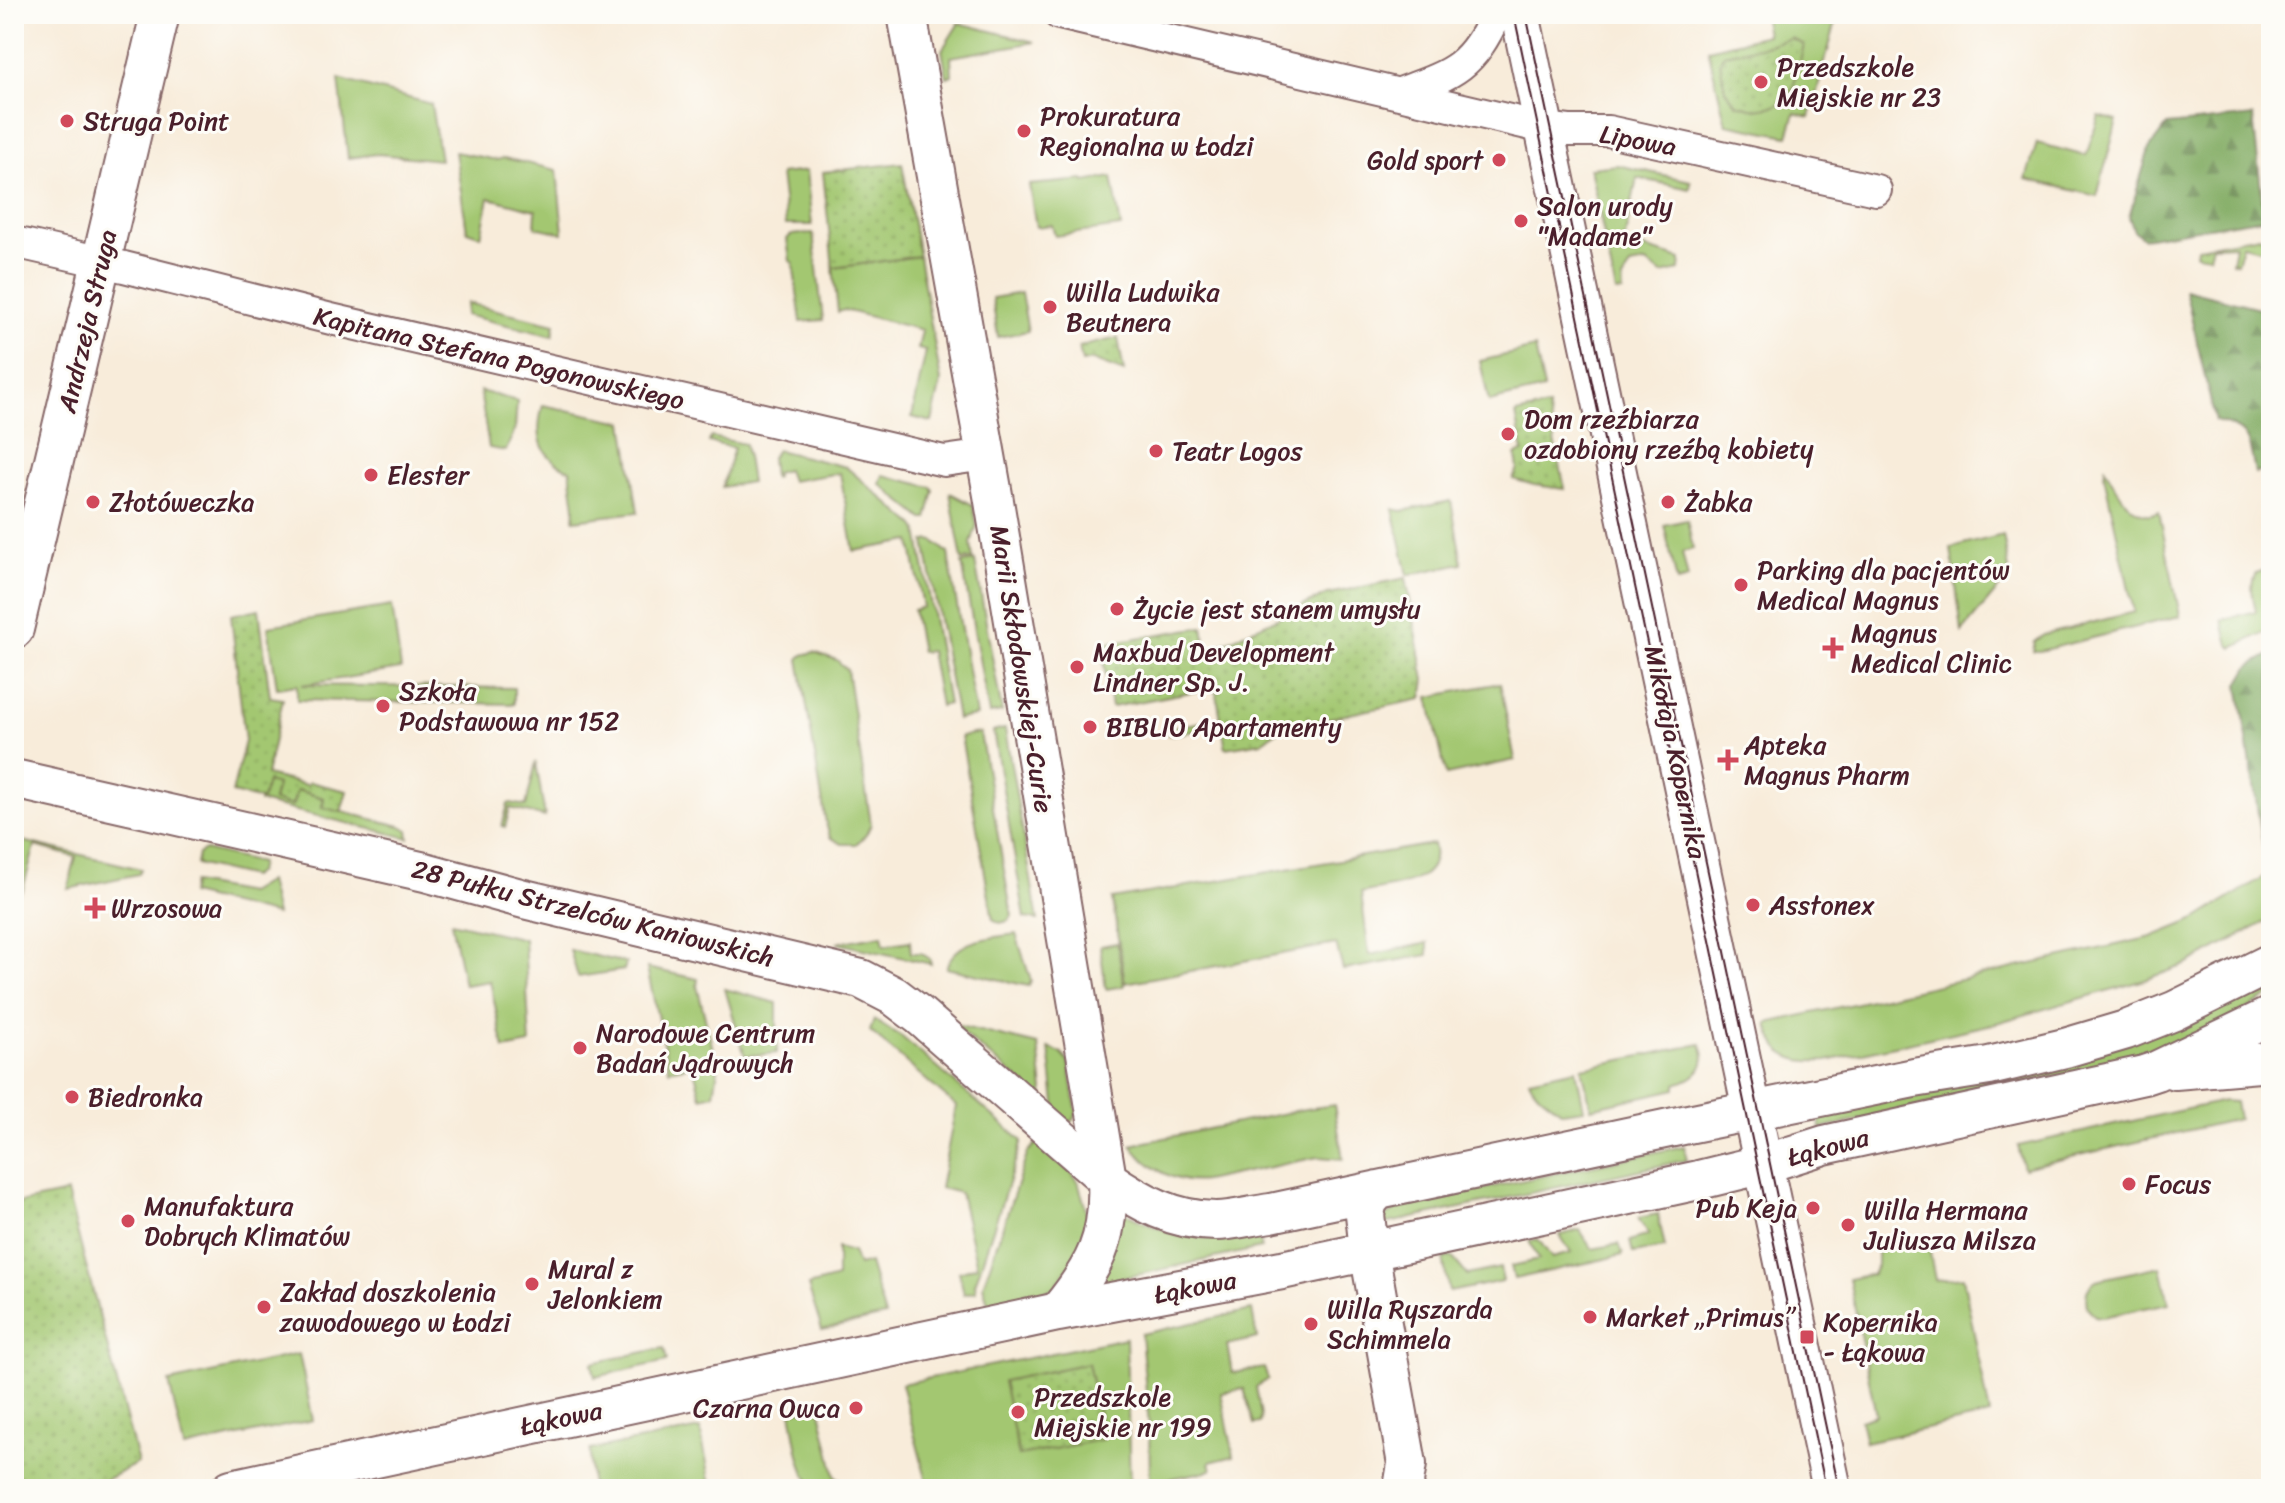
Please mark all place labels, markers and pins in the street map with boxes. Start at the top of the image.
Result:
place label: Przedszkole Miejskie nr 23 [1777,44,1941,120]
marker: Przedszkole Miejskie nr 23 [1752,73,1770,91]
place label: Prokuratura Regionalna w Łodzi [1040,93,1254,169]
place label: Struga Point [83,98,229,144]
marker: Struga Point [58,112,76,130]
marker: Prokuratura Regionalna w Łodzi [1015,122,1033,140]
place label: Gold sport [1367,137,1485,183]
marker: Gold sport [1490,151,1508,169]
place label: Salon urody "Madame" [1537,183,1673,259]
marker: Salon urody "Madame" [1512,212,1530,230]
place label: Willa Ludwika Beutnera [1066,269,1220,345]
marker: Willa Ludwika Beutnera [1041,298,1059,316]
place label: Dom rzeźbiarza ozdobiony rzeźbą kobiety [1524,396,1814,472]
marker: Dom rzeźbiarza ozdobiony rzeźbą kobiety [1499,425,1517,443]
place label: Teatr Logos [1172,428,1304,474]
marker: Teatr Logos [1147,442,1165,460]
place label: Elester [387,452,470,498]
marker: Elester [362,466,380,484]
place label: Złotóweczka [109,479,254,525]
place label: Żabka [1684,479,1753,525]
marker: Złotóweczka [84,493,102,511]
marker: Żabka [1659,493,1677,511]
place label: Parking dla pacjentów Medical Magnus [1757,547,2010,623]
marker: Parking dla pacjentów Medical Magnus [1732,576,1750,594]
place label: Życie jest stanem umysłu [1133,586,1421,632]
marker: Życie jest stanem umysłu [1108,600,1126,618]
place label: Magnus Medical Clinic [1851,610,2012,686]
place label: Maxbud Development Lindner Sp. J. [1093,629,1335,705]
marker: Magnus Medical Clinic [1822,637,1844,659]
marker: Maxbud Development Lindner Sp. J. [1068,658,1086,676]
place label: Szkoła Podstawowa nr 152 [399,668,619,744]
marker: Szkoła Podstawowa nr 152 [374,697,392,715]
place label: BIBLIO Apartamenty [1106,704,1342,750]
marker: BIBLIO Apartamenty [1081,718,1099,736]
place label: Apteka Magnus Pharm [1743,722,1910,798]
marker: Apteka Magnus Pharm [1719,751,1737,769]
place label: Asstonex [1768,882,1875,928]
place label: Wrzosowa [111,885,222,931]
marker: Asstonex [1744,896,1762,914]
marker: Wrzosowa [86,899,104,917]
place label: Narodowe Centrum Badań Jądrowych [596,1010,815,1086]
marker: Narodowe Centrum Badań Jądrowych [571,1039,589,1057]
place label: Biedronka [88,1074,203,1120]
marker: Biedronka [63,1088,81,1106]
place label: Focus [2145,1161,2211,1207]
marker: Focus [2120,1175,2138,1193]
place label: Manufaktura Dobrych Klimatów [144,1183,350,1259]
place label: Pub Keja [1696,1185,1797,1231]
place label: Willa Hermana Juliusza Milsza [1863,1187,2036,1263]
marker: Pub Keja [1804,1199,1822,1217]
marker: Manufaktura Dobrych Klimatów [119,1212,137,1230]
marker: Willa Hermana Juliusza Milsza [1839,1216,1857,1234]
place label: Mural z Jelonkiem [547,1246,663,1322]
place label: Zakład doszkolenia zawodowego w Łodzi [279,1269,511,1345]
marker: Mural z Jelonkiem [523,1275,541,1293]
place label: Willa Ryszarda Schimmela [1327,1286,1493,1362]
place label: Market „Primus” [1606,1294,1797,1340]
marker: Zakład doszkolenia zawodowego w Łodzi [255,1298,273,1316]
place label: Kopernika - Łąkowa [1823,1299,1938,1375]
marker: Market „Primus” [1581,1308,1599,1326]
marker: Willa Ryszarda Schimmela [1302,1315,1320,1333]
marker: Kopernika - Łąkowa [1798,1328,1816,1346]
place label: Przedszkole Miejskie nr 199 [1034,1374,1212,1450]
place label: Czarna Owca [693,1385,840,1431]
marker: Czarna Owca [847,1399,865,1417]
marker: Przedszkole Miejskie nr 199 [1009,1403,1027,1421]

